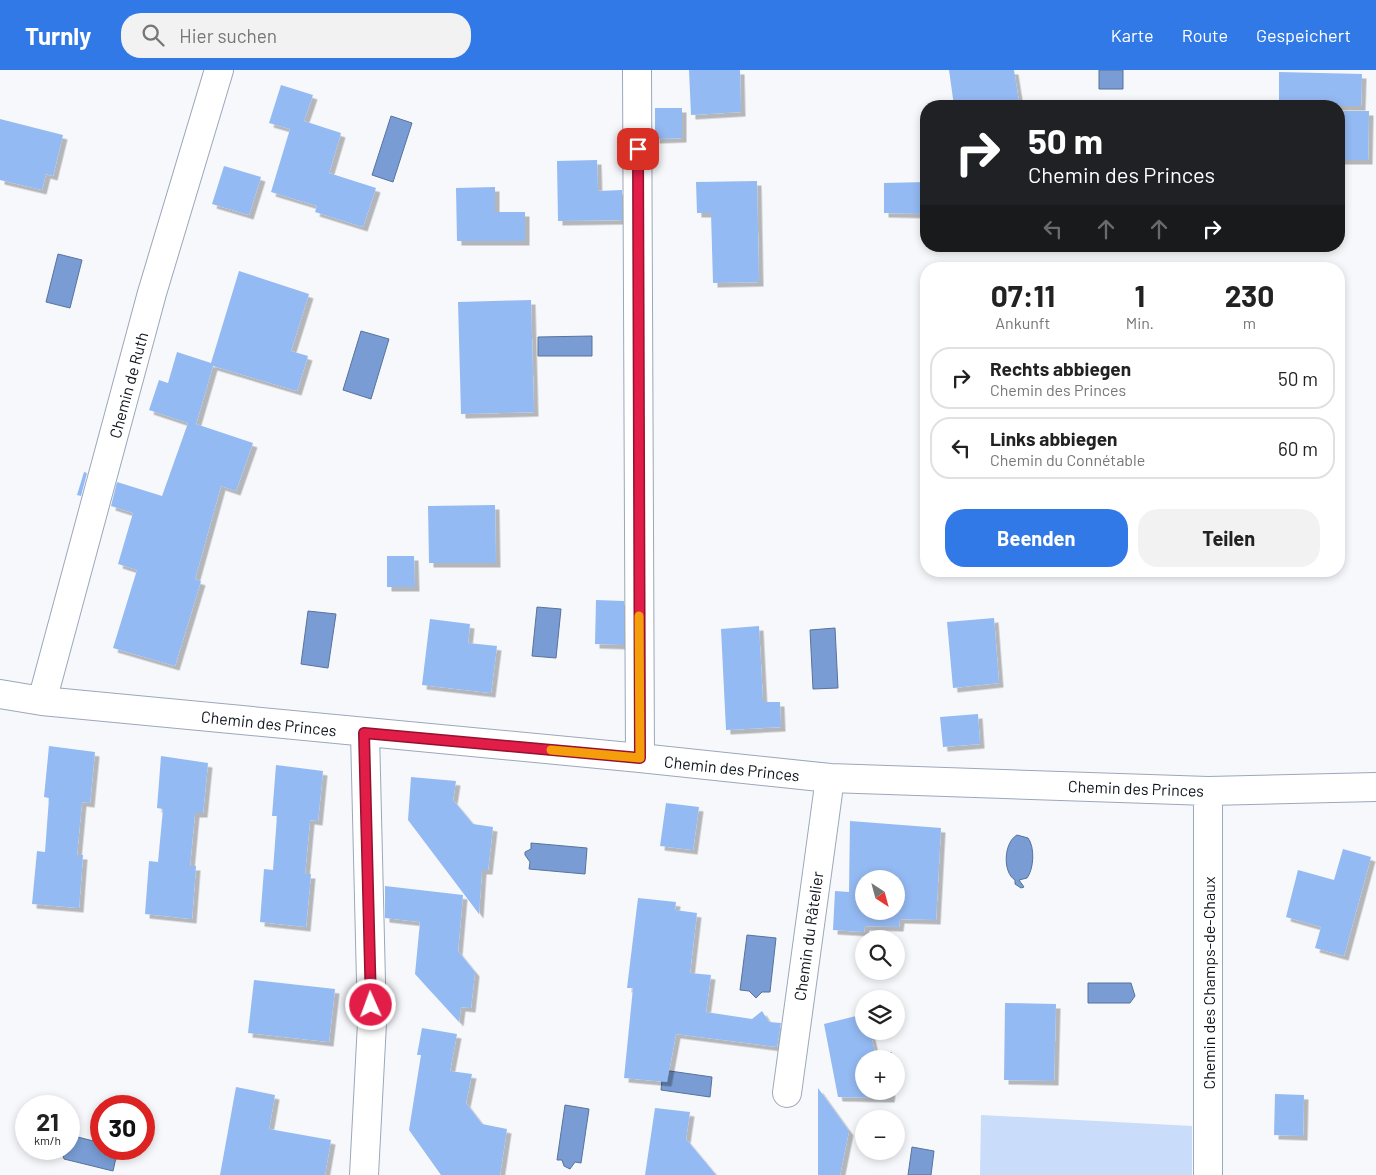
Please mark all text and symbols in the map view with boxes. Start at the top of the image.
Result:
search box [121,13,471,58]
text: Turnly [25,21,91,50]
icon: search [139,21,167,49]
text: Hier suchen [179,24,277,47]
text: Karte [1111,24,1154,46]
text: Route [1182,24,1228,46]
text: Gespeichert [1256,24,1351,46]
text: 50 m [1028,119,1103,161]
icon: right [945,120,1010,185]
pin [617,128,659,170]
icon: arrive [624,135,652,163]
text: Chemin des Princes [1028,161,1215,187]
icon: left [1039,215,1067,243]
icon: ahead [1092,215,1120,243]
icon: ahead [1145,215,1173,243]
icon: right [1198,215,1226,243]
text: 07:11 [991,277,1055,313]
text: 1 [1135,277,1145,313]
text: 230 [1225,277,1274,313]
text: Ankunft [995,313,1050,332]
text: Min. [1126,313,1154,332]
text: m [1243,313,1256,332]
street label: Chemin de Ruth [105,330,151,440]
text: Rechts abbiegen [990,357,1131,380]
icon: right [947,364,975,392]
text: 50 m [1278,367,1318,390]
text: Chemin des Princes [990,380,1126,399]
text: Links abbiegen [990,427,1117,450]
icon: left [947,434,975,462]
text: 60 m [1278,437,1318,460]
text: Chemin du Connétable [990,450,1145,469]
button: Beenden [945,509,1128,567]
button: Teilen [1138,509,1320,567]
street label: Chemin des Princes [200,706,338,740]
street label: Chemin des Princes [663,751,801,785]
street label: Chemin des Princes [1068,776,1204,800]
street label: Chemin du Râtelier [790,870,827,1002]
north arrow [855,870,905,920]
map controls [855,870,905,1160]
street label: Chemin des Champs-de-Chaux [1199,876,1218,1089]
button: search [855,930,905,980]
position arrow [344,978,396,1030]
button: layers [855,990,905,1040]
button: + [855,1050,905,1100]
speed limit sign: 30 [90,1095,155,1160]
text: 21 [36,1106,59,1136]
button: − [855,1110,905,1160]
text: km/h [34,1133,61,1147]

